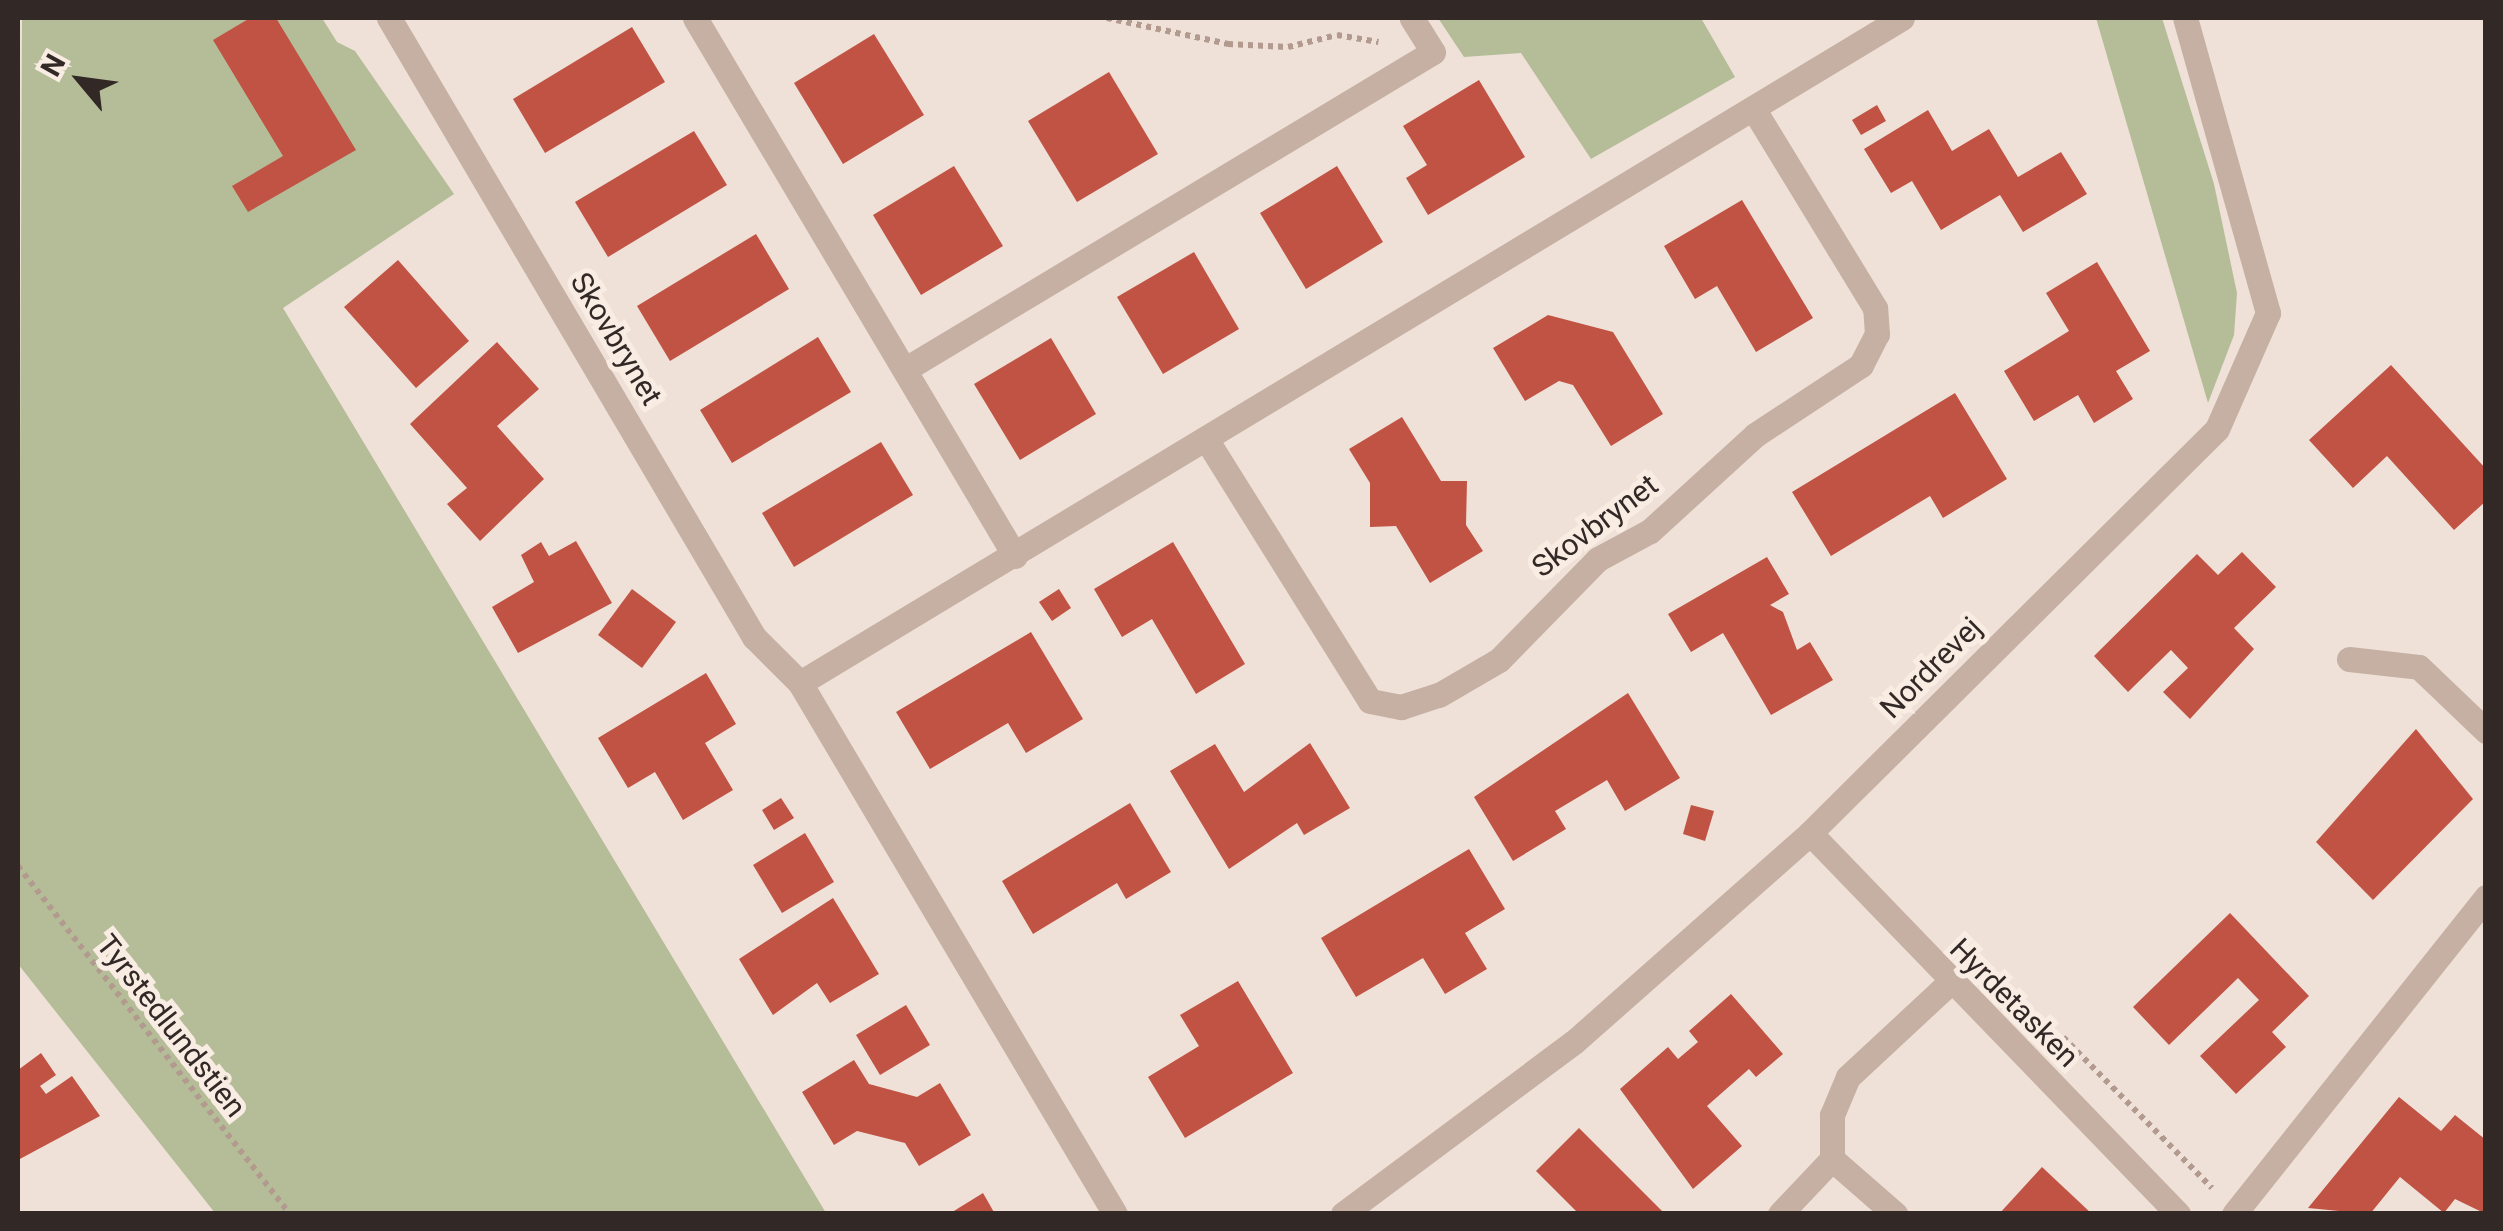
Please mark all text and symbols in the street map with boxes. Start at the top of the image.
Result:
north arrow [30,30,130,130]
text: N [34,49,73,82]
street label: Skovbrynet [562,266,670,412]
street label: Skovbrynet [1525,467,1665,585]
street label: Nordrevej [1873,610,1989,726]
street label: Tyrstedlundstien [89,928,253,1124]
street label: Hyrdetasken [1942,931,2086,1075]

